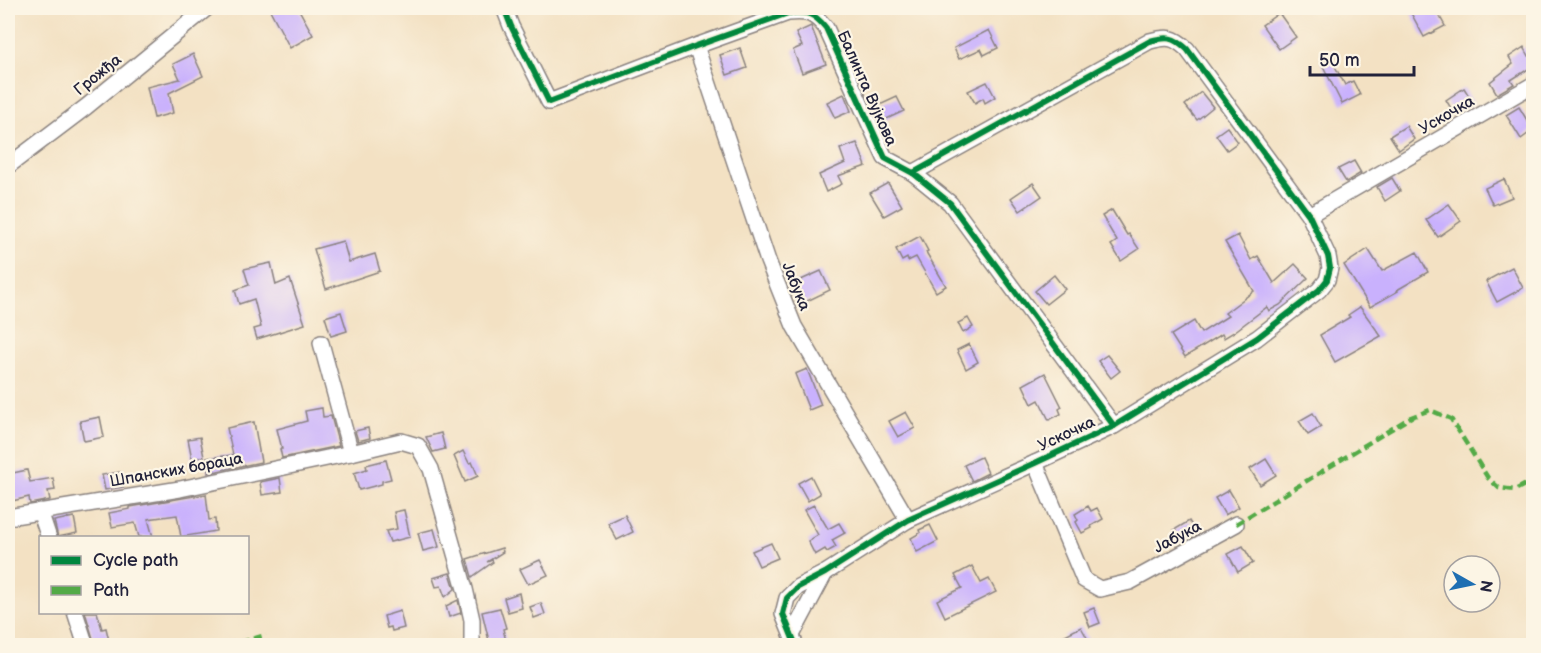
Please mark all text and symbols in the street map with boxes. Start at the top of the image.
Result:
street label: Балинта Вујкова [833,28,901,150]
scale bar [1310,39,1414,77]
street label: Грожђа [71,50,126,100]
text: 50 m [1319,50,1360,71]
street label: Ускочка [1416,92,1478,139]
street label: Јабука [777,259,814,314]
street label: Ускочка [1035,413,1099,456]
street label: Шпанских бораца [108,449,245,492]
street label: Јабука [1151,517,1205,558]
legend [39,536,249,614]
text: Cycle path [93,550,179,571]
north arrow [1442,554,1502,614]
text: N [1475,579,1496,594]
text: Path [93,580,129,601]

